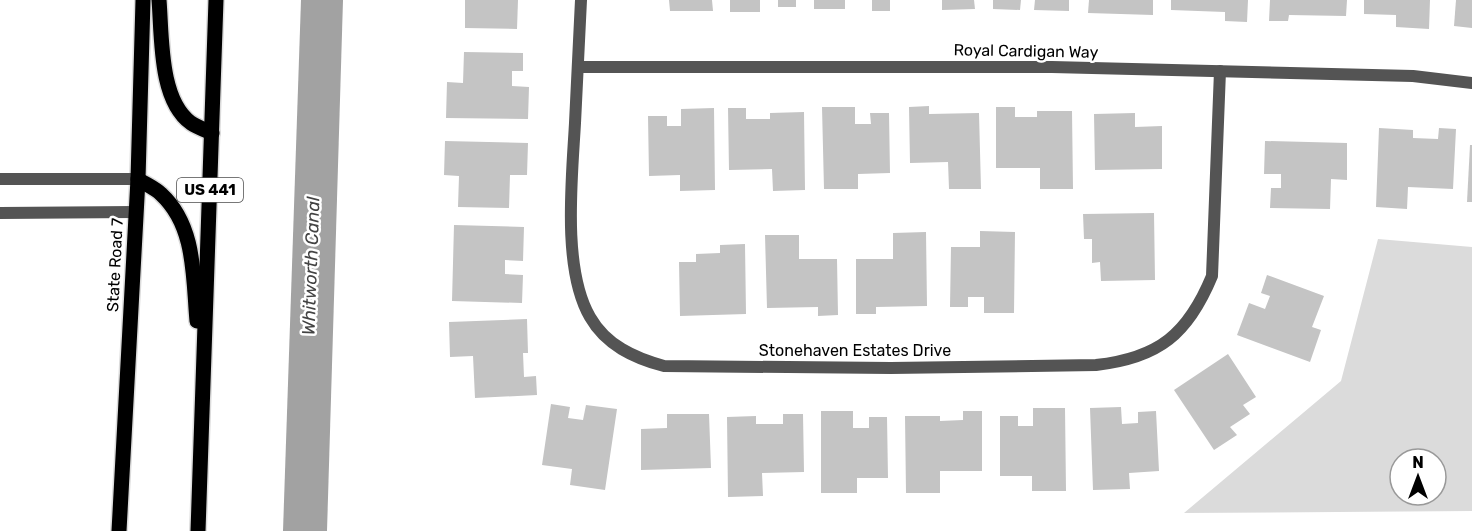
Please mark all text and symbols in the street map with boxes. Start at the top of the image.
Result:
street label: Royal Cardigan Way [953,40,1099,62]
road number: US 441 [177,178,243,202]
water label: Whitworth Canal [298,196,324,336]
street label: State Road 7 [103,217,127,313]
street label: Stonehaven Estates Drive [759,341,951,360]
north arrow [1388,447,1448,507]
text: N [1412,453,1424,472]

